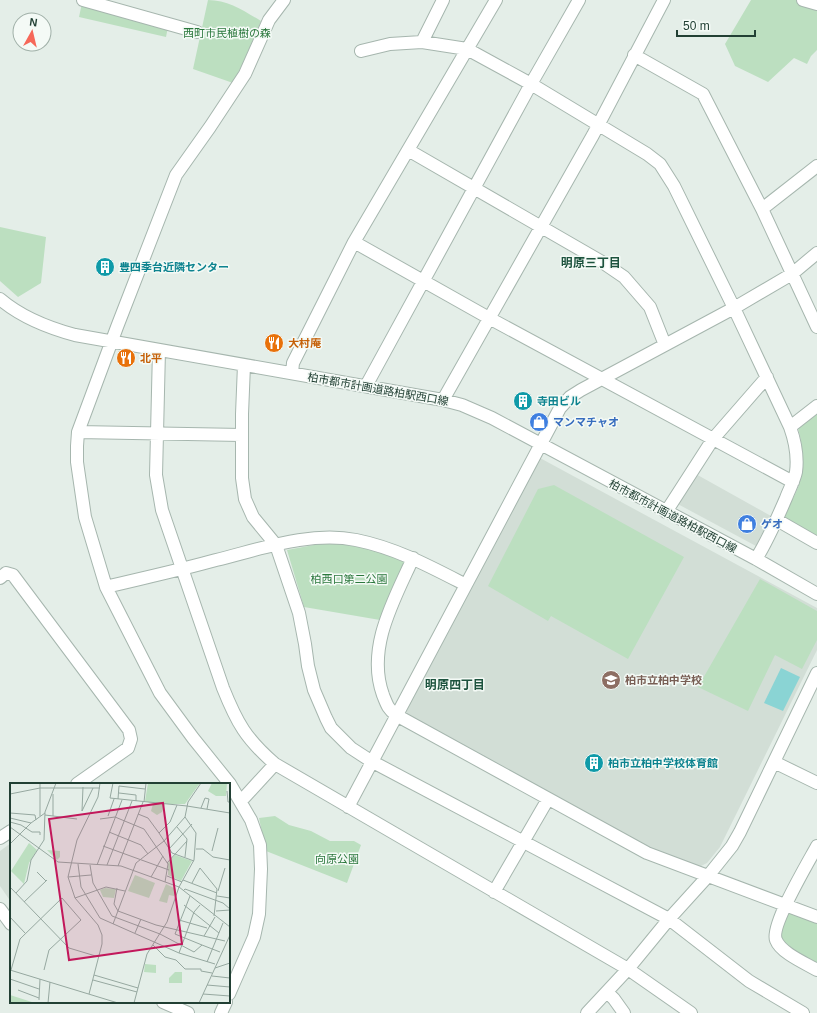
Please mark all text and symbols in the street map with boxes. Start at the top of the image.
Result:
north arrow [12,12,52,52]
scale bar [677,12,755,38]
text: N [29,16,38,29]
text: 50 m [683,19,710,33]
park label: 西町市民植樹の森 [183,27,271,39]
building icon: 豊四季台近隣センター [94,256,116,278]
district label: 明原三丁目 [561,256,621,270]
place label: 豊四季台近隣センター [119,261,229,273]
restaurant icon: 大村庵 [263,332,285,354]
place label: 大村庵 [288,337,322,349]
restaurant icon: 北平 [115,347,137,369]
place label: 北平 [140,352,162,364]
street label: 柏市都市計画道路柏駅西口線 [307,371,449,407]
building icon: 寺田ビル [512,390,534,412]
place label: 寺田ビル [537,395,581,407]
shop icon: マンマチャオ [528,411,550,433]
place label: マンマチャオ [553,416,619,428]
street label: 柏市都市計画道路柏駅西口線 [607,477,739,555]
shop icon: ゲオ [736,513,758,535]
place label: ゲオ [761,518,783,530]
park label: 柏西口第二公園 [311,573,388,585]
school or university icon: 柏市立柏中学校 [600,669,622,691]
place label: 柏市立柏中学校 [625,674,702,686]
district label: 明原四丁目 [425,678,485,692]
building icon: 柏市立柏中学校体育館 [583,752,605,774]
place label: 柏市立柏中学校体育館 [608,757,718,769]
inset map [10,783,230,1003]
park label: 向原公園 [315,853,359,865]

